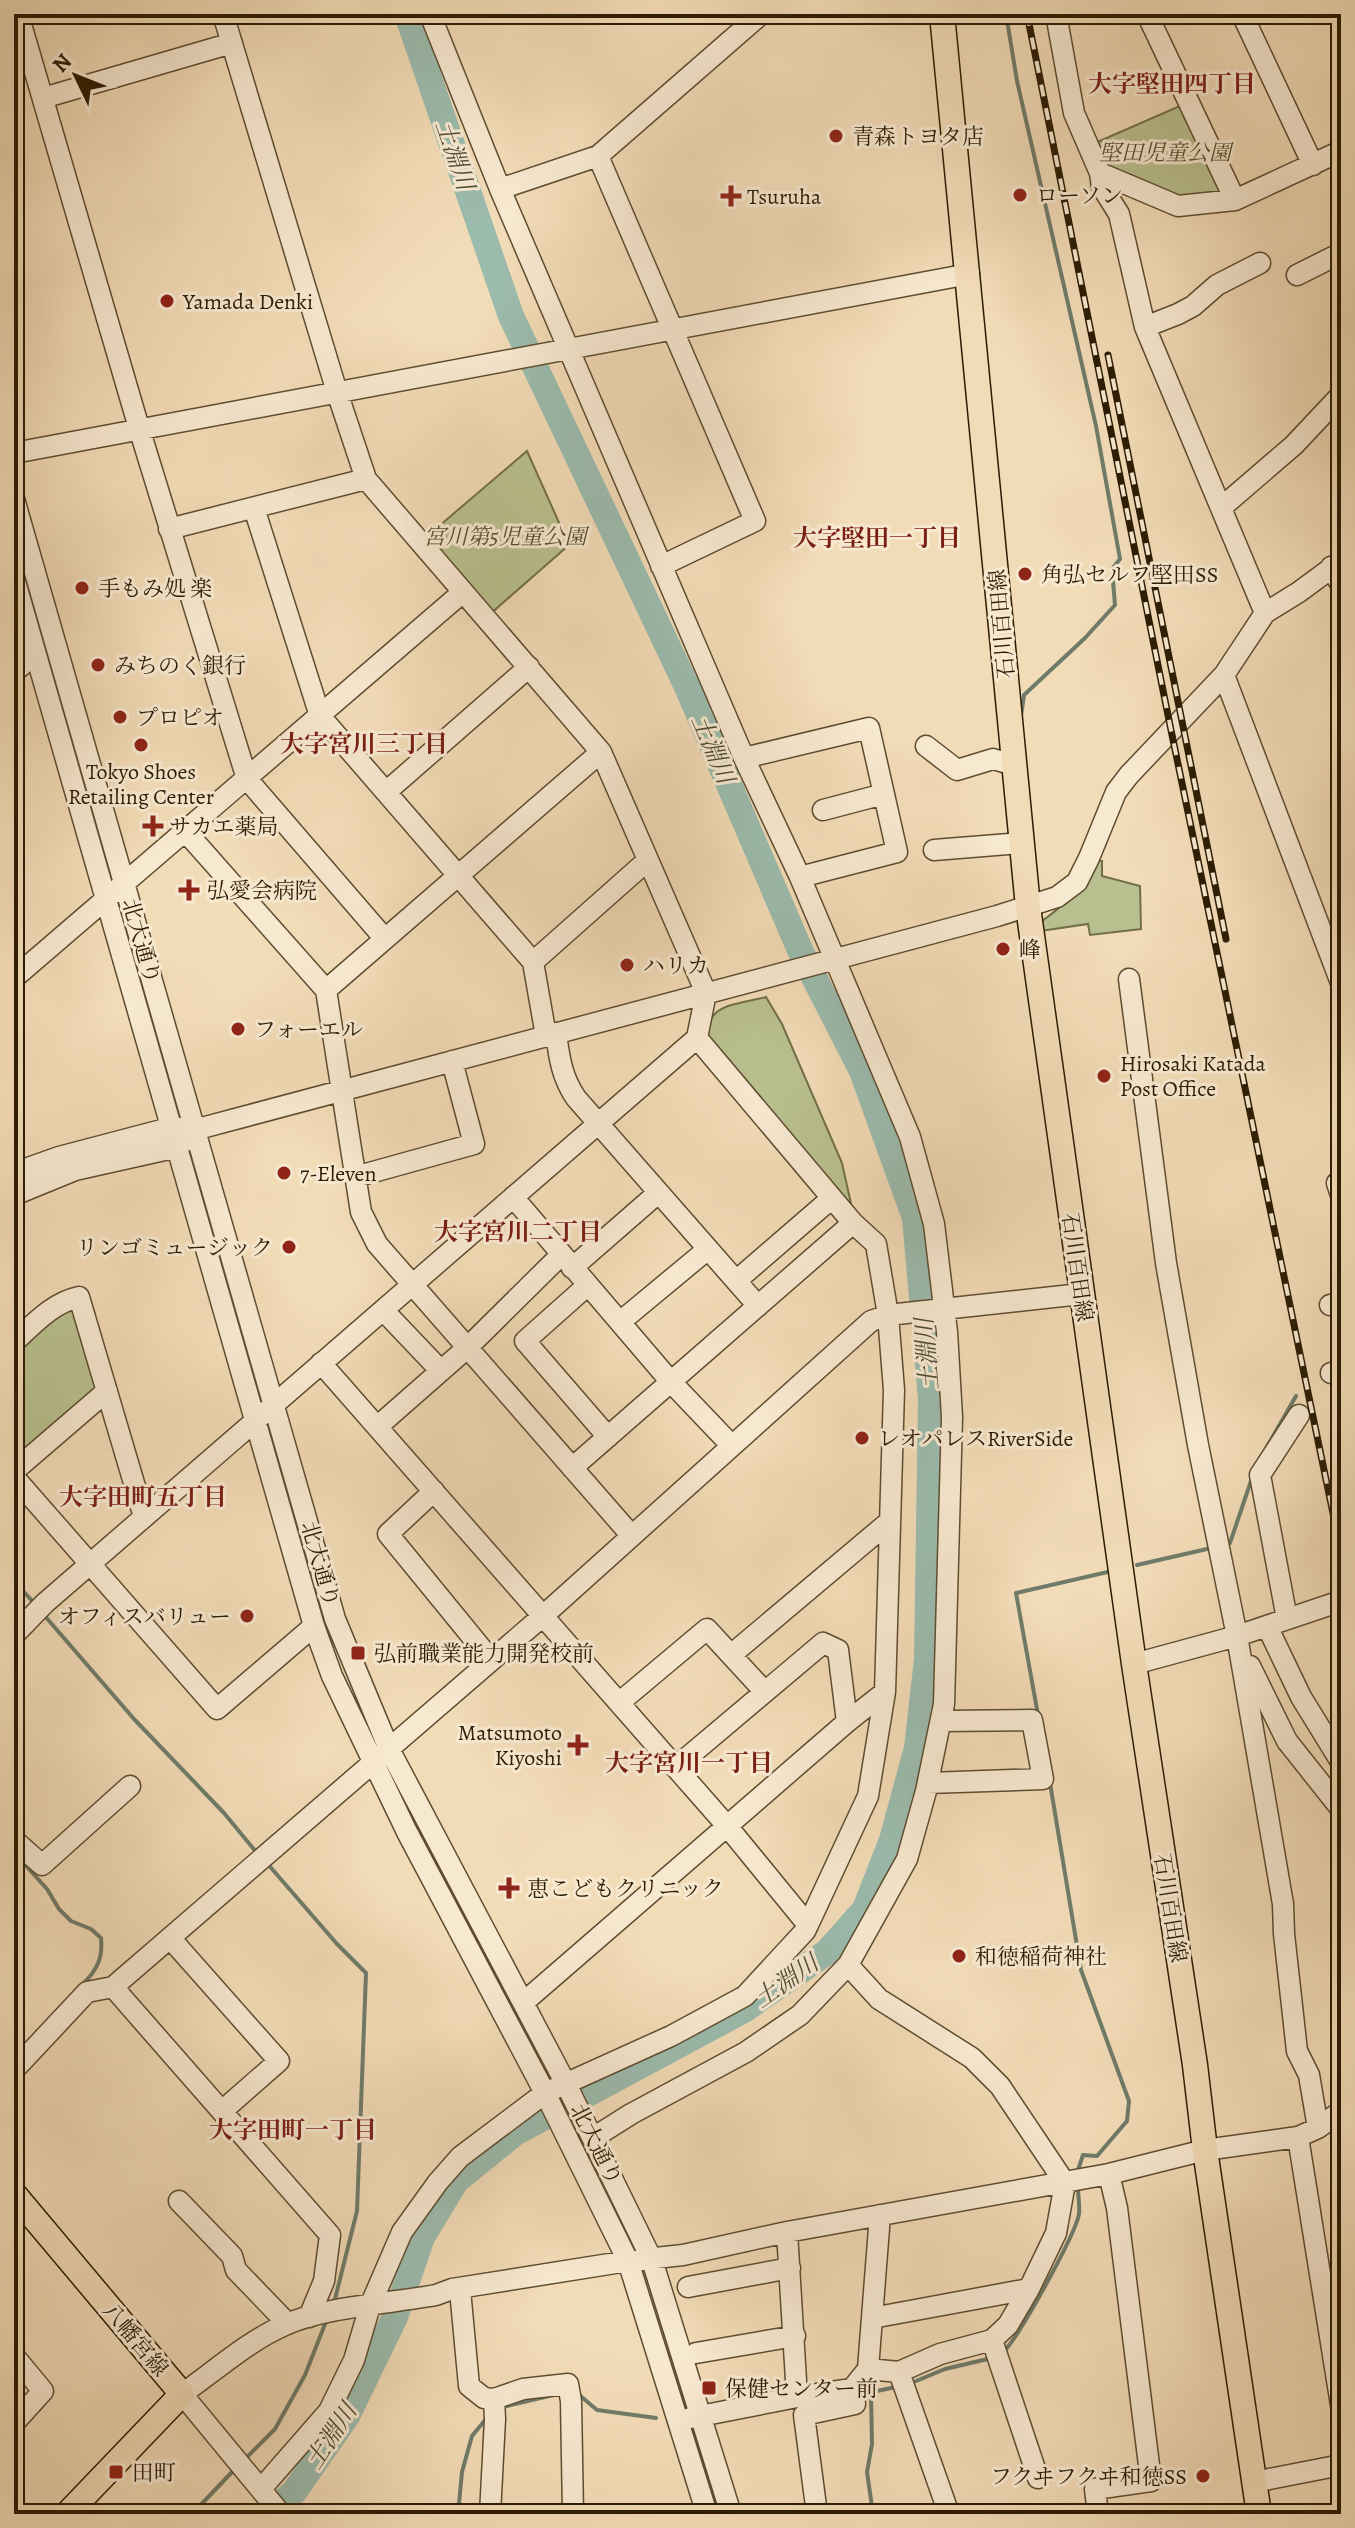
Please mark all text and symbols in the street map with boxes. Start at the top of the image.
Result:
north arrow [36,36,116,116]
text: N [46,47,79,79]
district label: 大字堅田四丁目 [1088,68,1256,100]
water label: 土淵川 [428,116,483,197]
place label: 青森トヨタ店 [852,122,984,152]
marker: 青森トヨタ店 [827,127,845,145]
park label: 堅田児童公園 [1099,138,1234,168]
place label: ローソン [1036,181,1123,211]
place label: Tsuruha [747,182,822,212]
marker: ローソン [1011,186,1029,204]
marker: Tsuruha [722,187,740,205]
place label: Yamada Denki [182,287,313,317]
marker: Yamada Denki [158,292,176,310]
park label: 宮川第5児童公園 [423,522,590,552]
district label: 大字堅田一丁目 [793,522,961,554]
place label: 角弘セルフ堅田SS [1041,560,1218,590]
marker: 角弘セルフ堅田SS [1016,565,1034,583]
street label: 石川百田線 [982,568,1022,680]
place label: 手もみ処 楽 [98,574,212,604]
marker: 手もみ処 楽 [73,579,91,597]
place label: みちのく銀行 [114,651,246,681]
marker: みちのく銀行 [89,656,107,674]
place label: プロピオ [136,703,224,733]
marker: プロピオ [111,708,129,726]
water label: 土淵川 [684,710,743,791]
district label: 大字宮川三丁目 [280,728,448,760]
marker: Tokyo Shoes Retailing Center [132,736,150,754]
place label: Tokyo Shoes Retailing Center [68,757,214,812]
place label: サカエ薬局 [169,812,279,842]
marker: サカエ薬局 [144,817,162,835]
place label: 弘愛会病院 [207,876,317,906]
marker: 弘愛会病院 [178,879,200,901]
street label: 北大通り [114,895,168,988]
place label: 峰 [1019,935,1041,965]
marker: 峰 [994,940,1012,958]
place label: ハリカ [643,951,709,981]
marker: ハリカ [618,956,636,974]
place label: フォーエル [254,1015,363,1045]
marker: フォーエル [229,1020,247,1038]
place label: Hirosaki Katada Post Office [1120,1049,1266,1104]
marker: Hirosaki Katada Post Office [1095,1067,1113,1085]
place label: 7-Eleven [300,1159,377,1189]
marker: 7-Eleven [275,1164,293,1182]
street label: 石川百田線 [1055,1211,1100,1324]
district label: 大字宮川二丁目 [434,1216,602,1248]
place label: リンゴミュージック [76,1233,273,1263]
marker: リンゴミュージック [280,1238,298,1256]
water label: 土淵川 [908,1314,946,1391]
place label: レオパレスRiverSide [878,1424,1073,1454]
marker: レオパレスRiverSide [853,1429,871,1447]
district label: 大字田町五丁目 [59,1481,227,1513]
street label: 北大通り [293,1518,347,1611]
place label: オフィスバリュー [58,1602,231,1632]
marker: オフィスバリュー [238,1607,256,1625]
place label: 弘前職業能力開発校前 [374,1639,594,1669]
marker: 弘前職業能力開発校前 [349,1644,367,1662]
place label: Matsumoto Kiyoshi [458,1718,562,1773]
marker: Matsumoto Kiyoshi [569,1736,587,1754]
district label: 大字宮川一丁目 [605,1747,773,1779]
street label: 石川百田線 [1147,1851,1193,1965]
place label: 恵こどもクリニック [527,1874,724,1904]
marker: 恵こどもクリニック [498,1877,520,1899]
place label: 和徳稲荷神社 [975,1942,1107,1972]
water label: 土淵川 [747,1946,827,2015]
marker: 和徳稲荷神社 [950,1947,968,1965]
street label: 北大通り [563,2098,629,2190]
district label: 大字田町一丁目 [209,2114,377,2146]
street label: 八幡宮線 [95,2296,175,2383]
place label: 保健センター前 [725,2374,878,2404]
marker: 保健センター前 [700,2379,718,2397]
water label: 土淵川 [298,2395,366,2475]
place label: 田町 [132,2458,176,2488]
place label: フクヰフクヰ和徳SS [990,2462,1187,2492]
marker: 田町 [107,2463,125,2481]
marker: フクヰフクヰ和徳SS [1194,2467,1212,2485]

